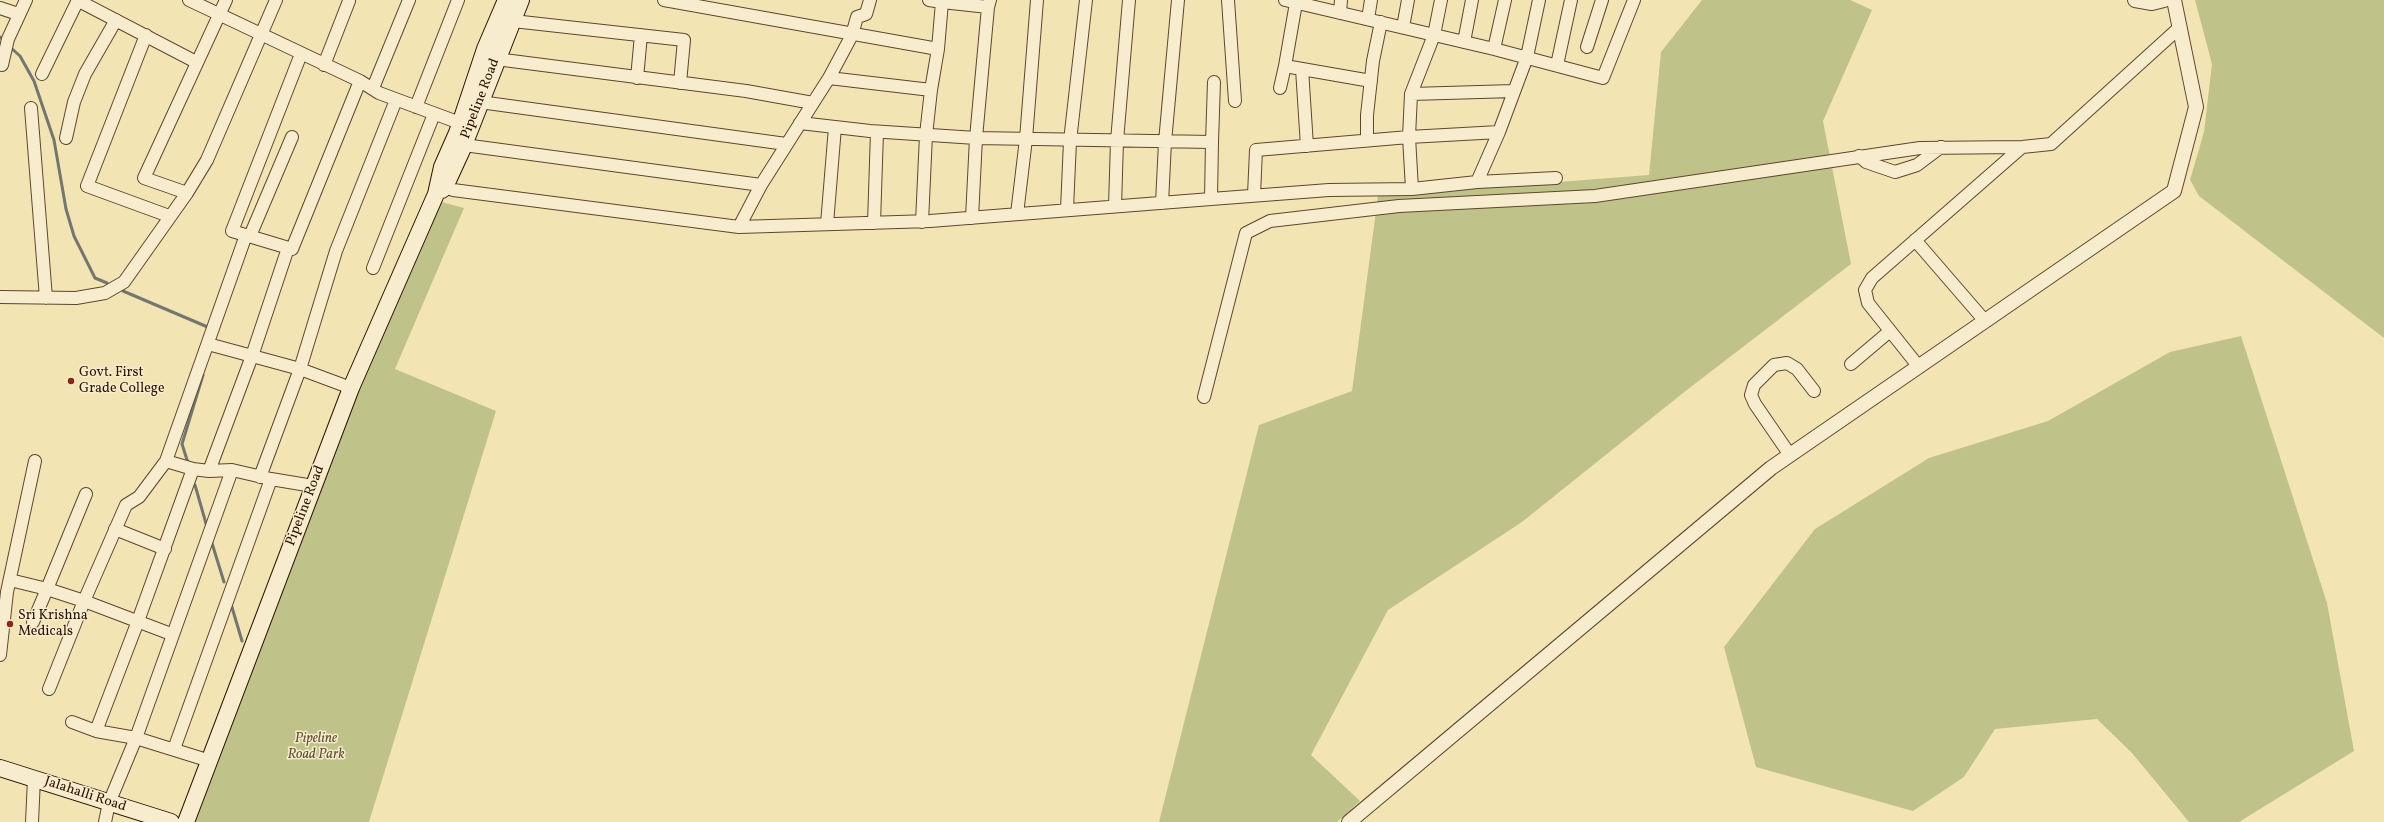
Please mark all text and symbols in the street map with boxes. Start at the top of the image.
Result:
street label: Pipeline Road [458,56,504,142]
place label: Govt. First Grade College [79,365,165,398]
marker: Govt. First Grade College [66,376,76,386]
street label: Pipeline Road [283,463,329,549]
place label: Sri Krishna Medicals [18,608,88,640]
marker: Sri Krishna Medicals [5,619,15,629]
park label: Pipeline Road Park [287,731,345,764]
street label: Jalahalli Road [42,774,128,816]

